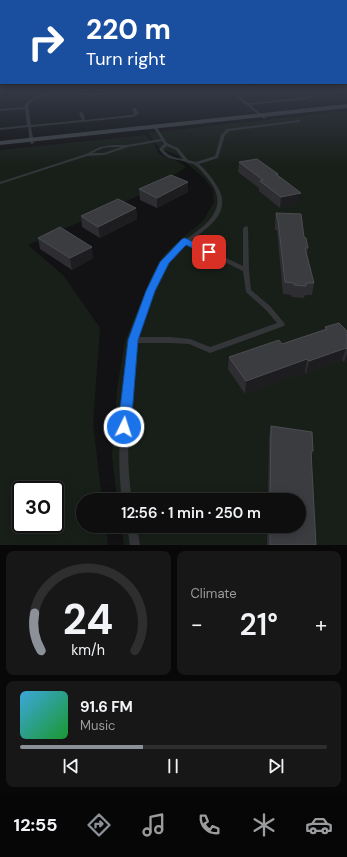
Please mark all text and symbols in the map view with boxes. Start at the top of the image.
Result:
text: 220 m [86,11,171,48]
icon: right [20,16,72,68]
text: Turn right [86,47,166,71]
pin [192,235,226,269]
icon: arrive [198,241,220,263]
position arrow [103,406,145,448]
speed limit sign: 30 [12,481,64,533]
text: 12:56 · 1 min · 250 m [121,503,261,523]
text: Climate [191,585,237,602]
text: 24 [63,593,114,647]
text: 21° [240,605,278,644]
text: − [191,610,203,639]
text: + [315,610,327,639]
text: km/h [71,641,105,659]
text: 91.6 FM [80,697,133,717]
text: Music [80,717,115,734]
icon: previous [60,755,82,777]
icon: pause [162,755,184,777]
icon: next [265,755,287,777]
icon: directions [85,811,113,839]
icon: music [140,811,168,839]
icon: phone [195,811,223,839]
icon: climate [250,811,278,839]
icon: car [305,811,333,839]
text: 12:55 [14,813,57,837]

